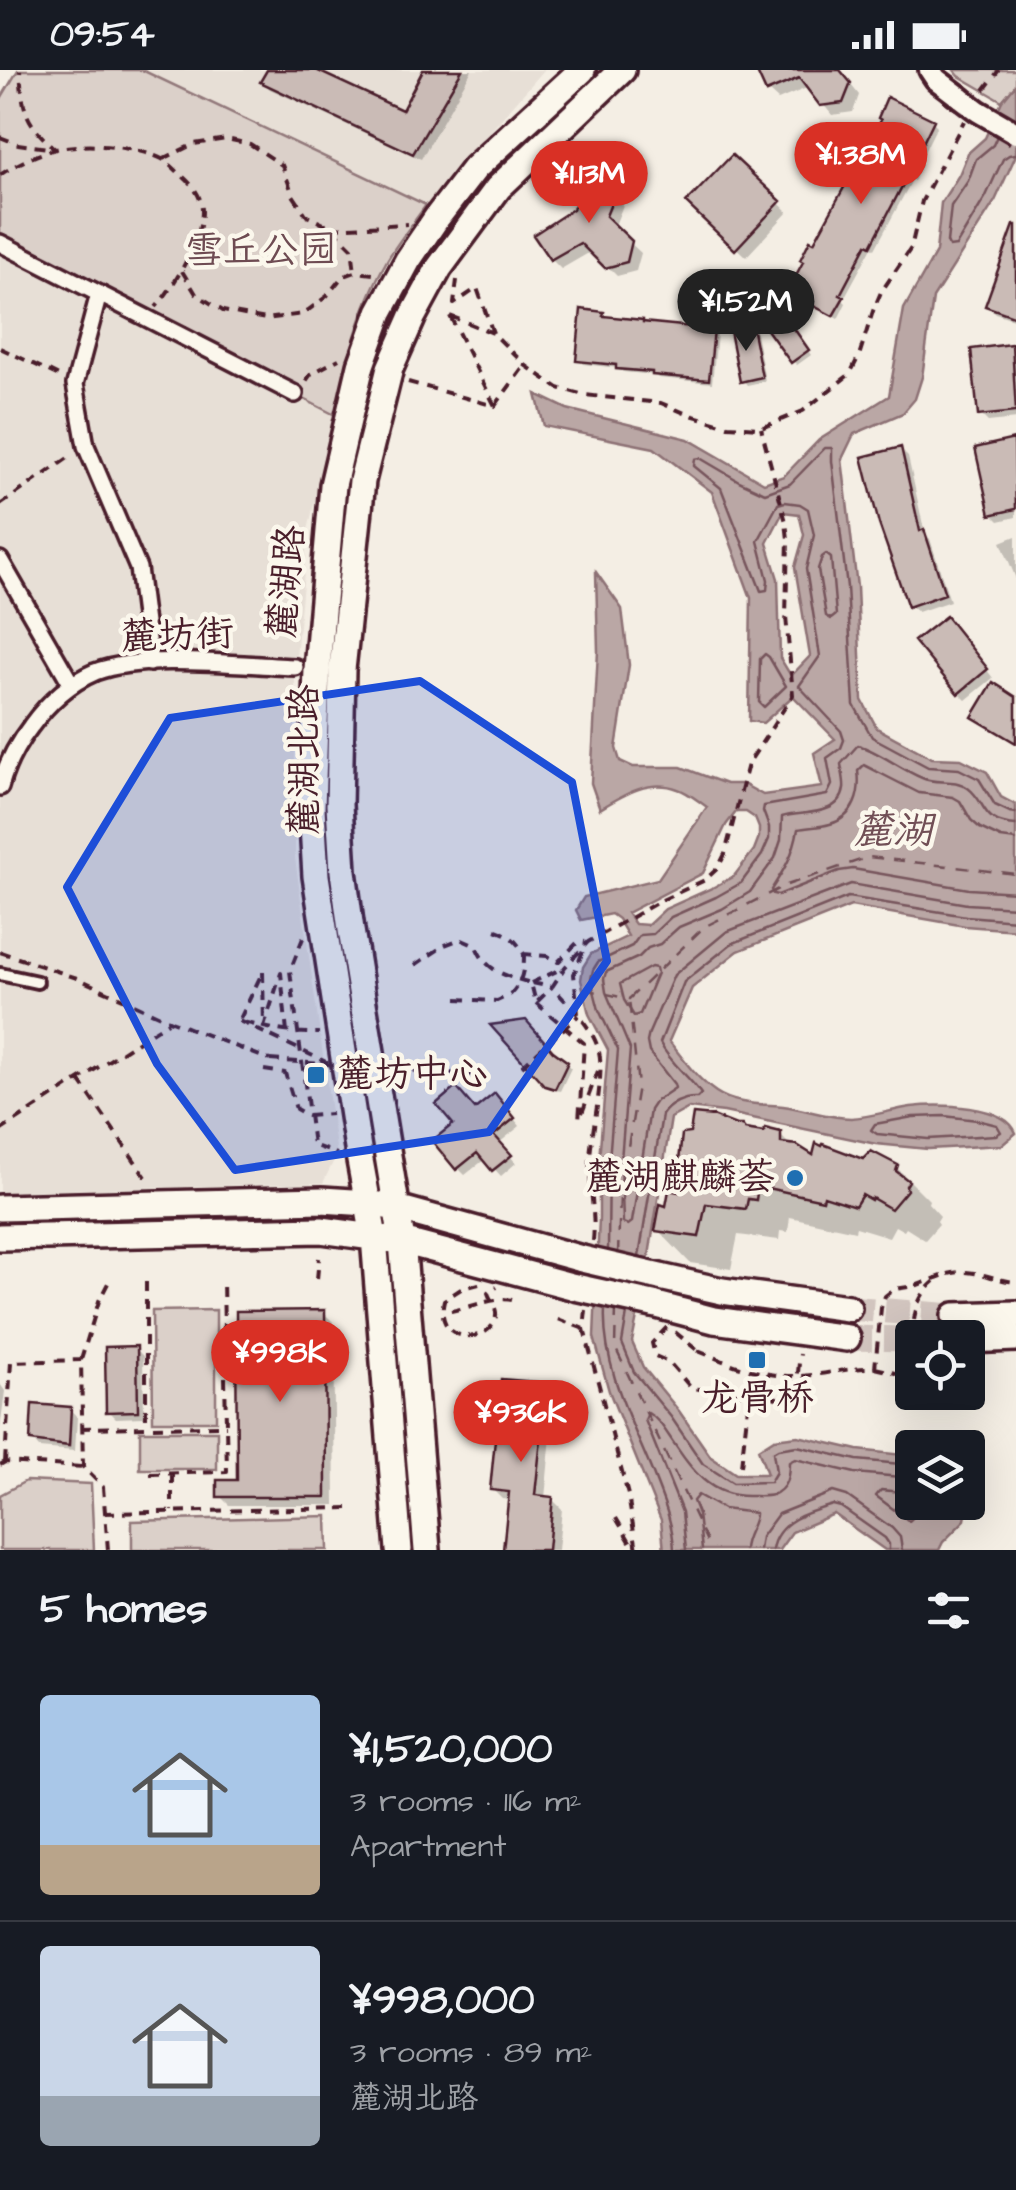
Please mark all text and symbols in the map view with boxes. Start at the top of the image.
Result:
text: 09:54 [50,9,155,61]
pin: ¥1.38M [780,122,942,207]
text: ¥1.38M [816,132,906,177]
pin: ¥1.13M [508,141,670,226]
text: ¥1.13M [553,151,625,196]
park label: 雪丘公园 [185,225,337,277]
pin: ¥1.52M [665,269,827,354]
text: ¥1.52M [699,279,793,324]
street label: 麓湖路 [256,523,318,641]
street label: 麓坊街 [119,608,235,664]
street label: 麓湖北路 [279,684,331,836]
water label: 麓湖 [853,804,937,859]
place label: 麓坊中心 [336,1049,488,1101]
marker: 麓坊中心 [305,1064,327,1086]
place label: 麓湖麒麟荟 [585,1152,775,1204]
marker: 麓湖麒麟荟 [784,1167,806,1189]
pin: ¥998K [210,1320,350,1405]
map controls [895,1320,985,1520]
button: locate [895,1320,985,1410]
text: ¥998K [233,1330,327,1375]
marker: 龙骨桥 [746,1349,768,1371]
place label: 龙骨桥 [700,1373,814,1425]
pin: ¥936K [451,1380,591,1465]
text: ¥936K [475,1390,567,1435]
button: layers [895,1430,985,1520]
text: 5 homes [40,1581,207,1639]
icon: filters [921,1583,976,1638]
text: ¥1,520,000 [350,1721,553,1779]
icon: home [120,1735,240,1855]
text: 3 rooms · 116 m² [350,1779,582,1824]
text: Apartment [350,1824,506,1869]
text: ¥998,000 [350,1972,534,2030]
icon: home [120,1986,240,2106]
text: 3 rooms · 89 m² [350,2030,593,2075]
text: 麓湖北路 [350,2076,478,2121]

